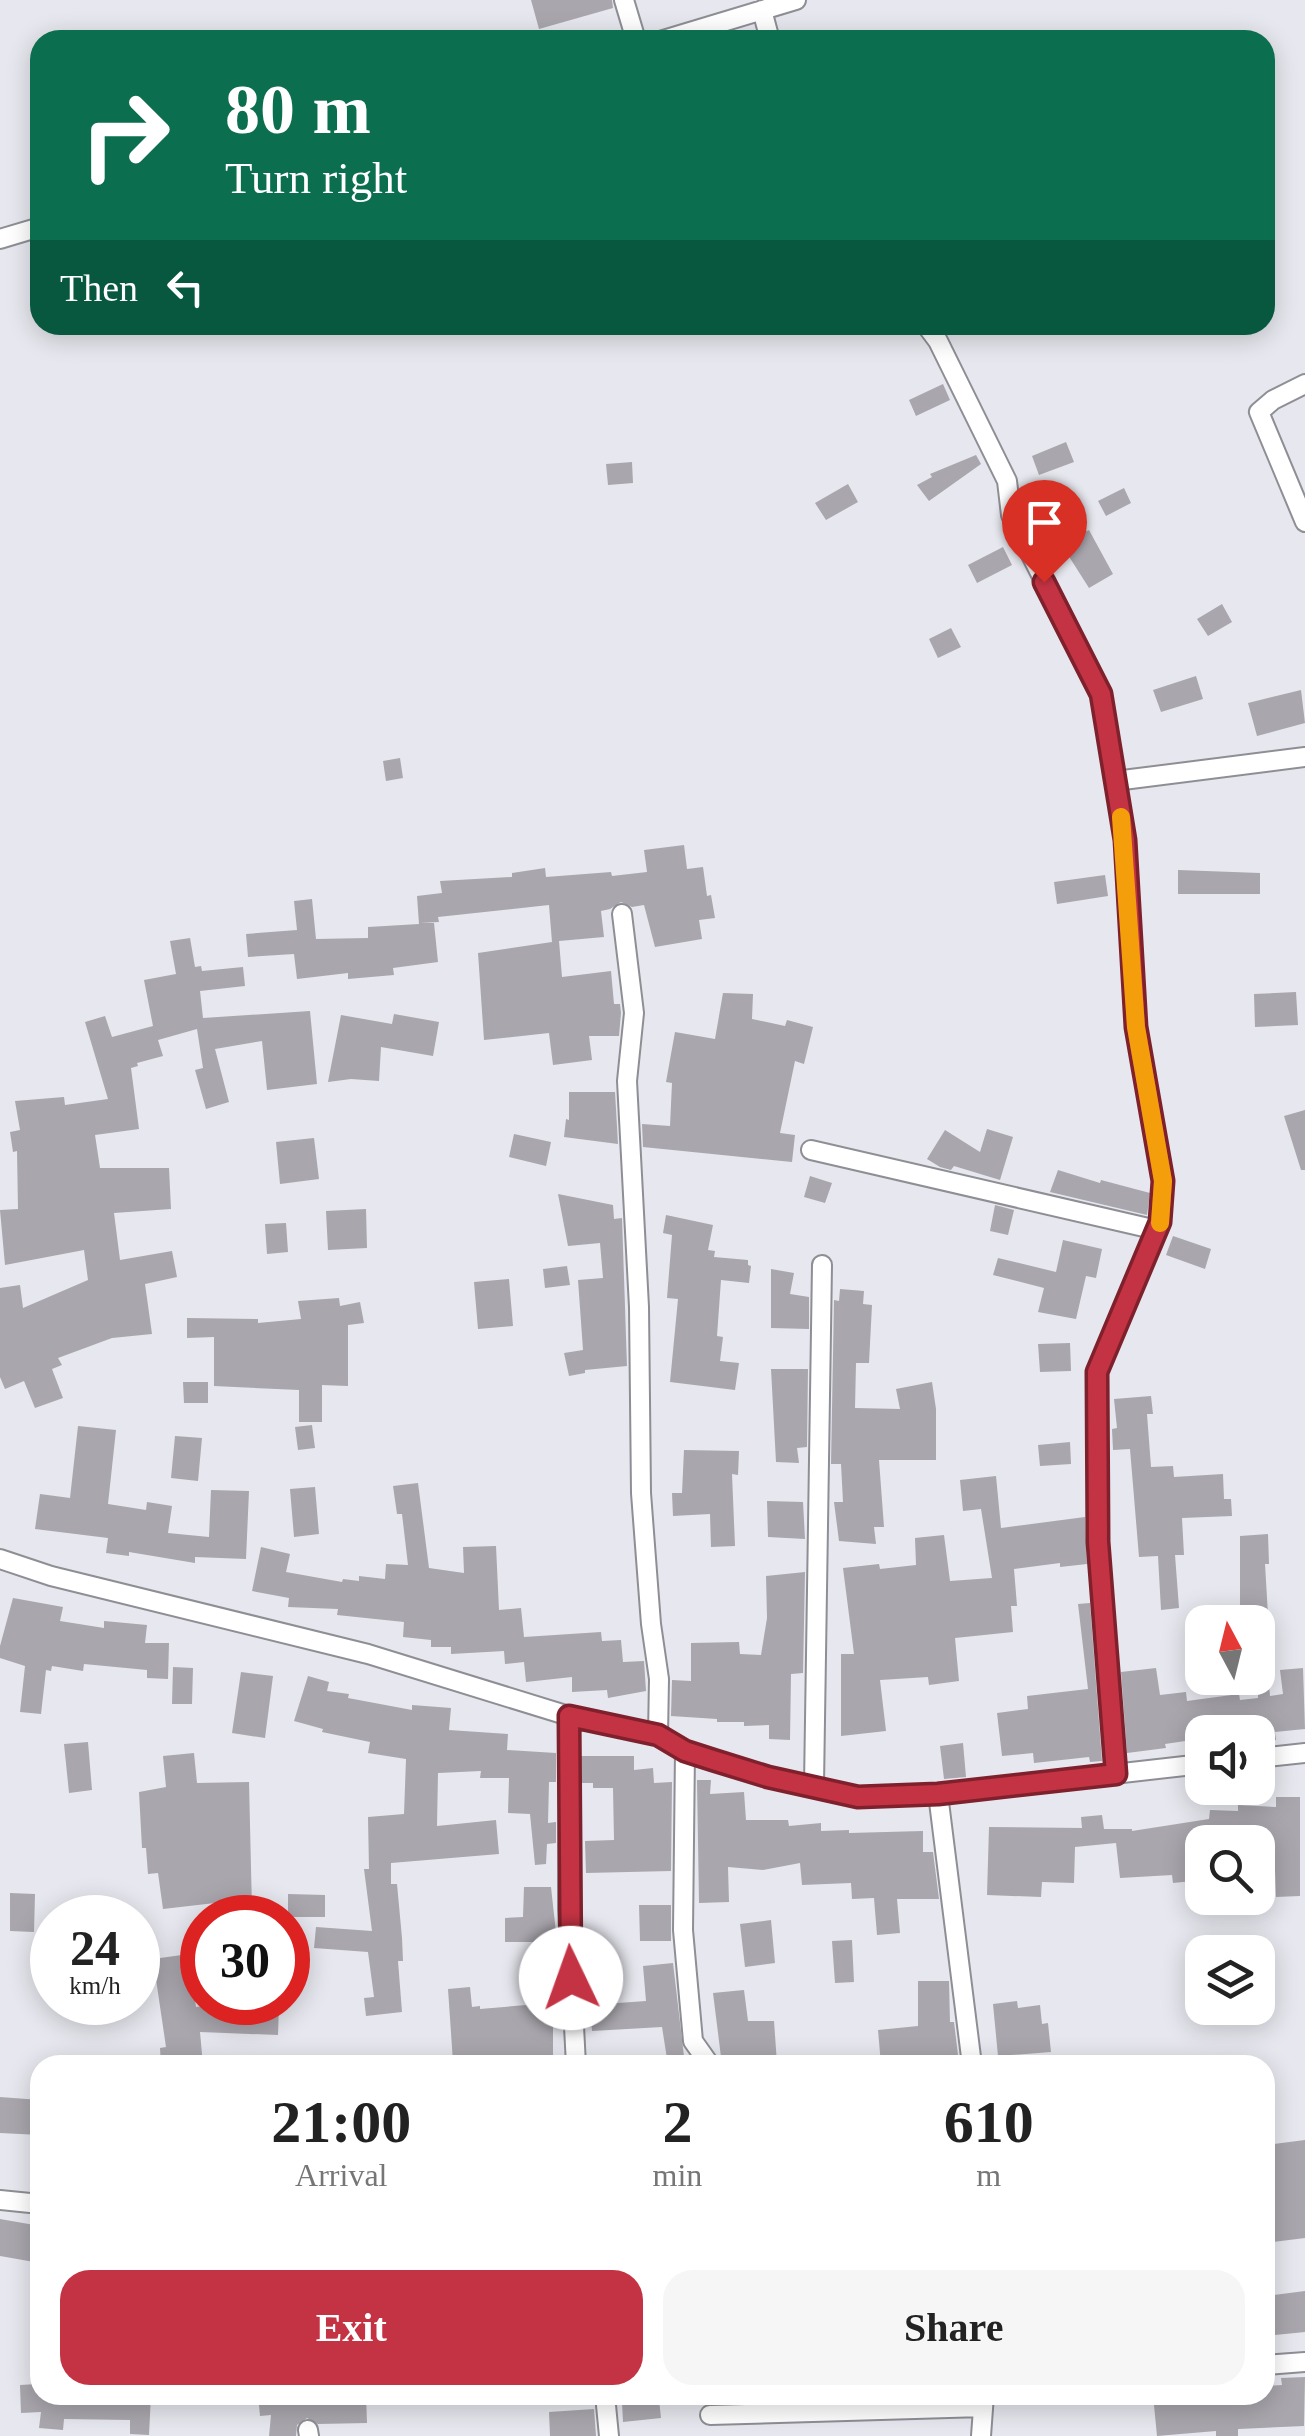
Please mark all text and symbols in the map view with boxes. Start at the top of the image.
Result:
icon: right [60,70,190,200]
text: 80 m [225,71,371,148]
text: Turn right [225,153,407,203]
icon: left [158,260,213,315]
text: Then [60,267,138,309]
pin [1002,480,1087,583]
icon: arrive [1017,495,1072,550]
north arrow [1185,1605,1275,1695]
map controls [1185,1605,1275,2025]
button: sound [1185,1715,1275,1805]
button: search [1185,1825,1275,1915]
speed limit sign: 30 [180,1895,310,2025]
text: 24 [70,1920,120,1976]
position arrow [519,1926,623,2030]
button: layers [1185,1935,1275,2025]
text: km/h [69,1972,121,1999]
text: 21:00 [271,2089,411,2155]
text: 2 [662,2089,692,2155]
text: 610 [944,2089,1034,2155]
text: Arrival [295,2157,387,2193]
text: min [653,2157,702,2193]
text: m [976,2157,1001,2193]
button: Exit [60,2270,643,2385]
button: Share [663,2270,1245,2385]

